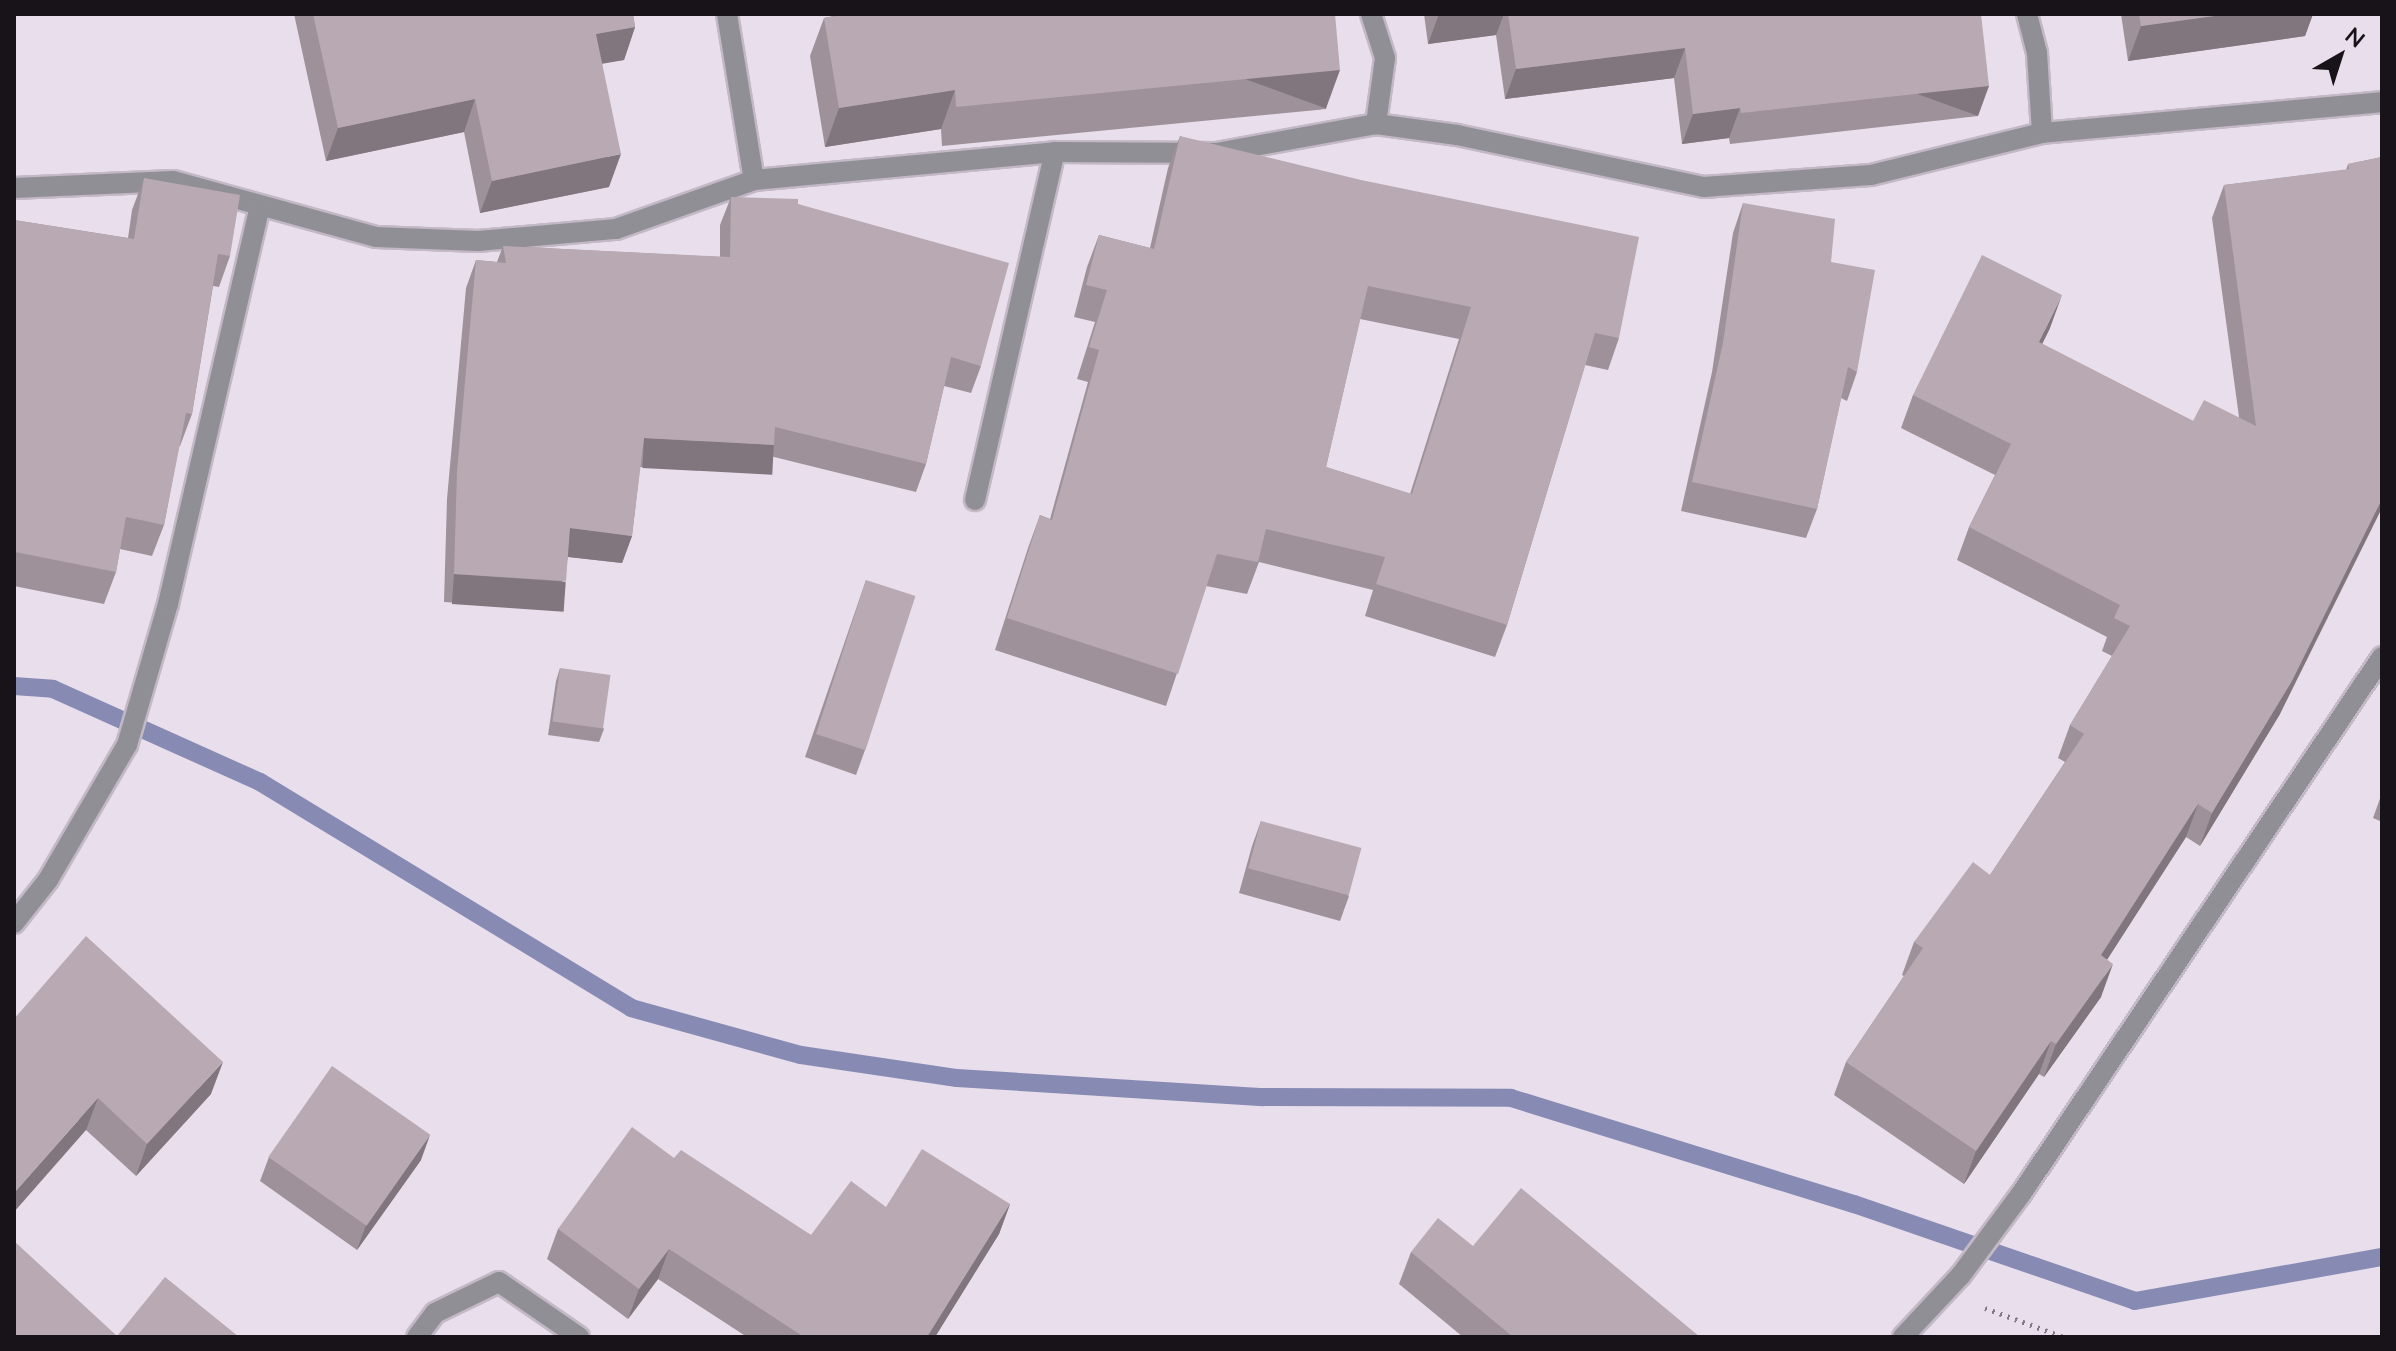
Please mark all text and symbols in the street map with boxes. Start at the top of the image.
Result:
north arrow [2300,16,2380,96]
text: N [2340,21,2370,53]

